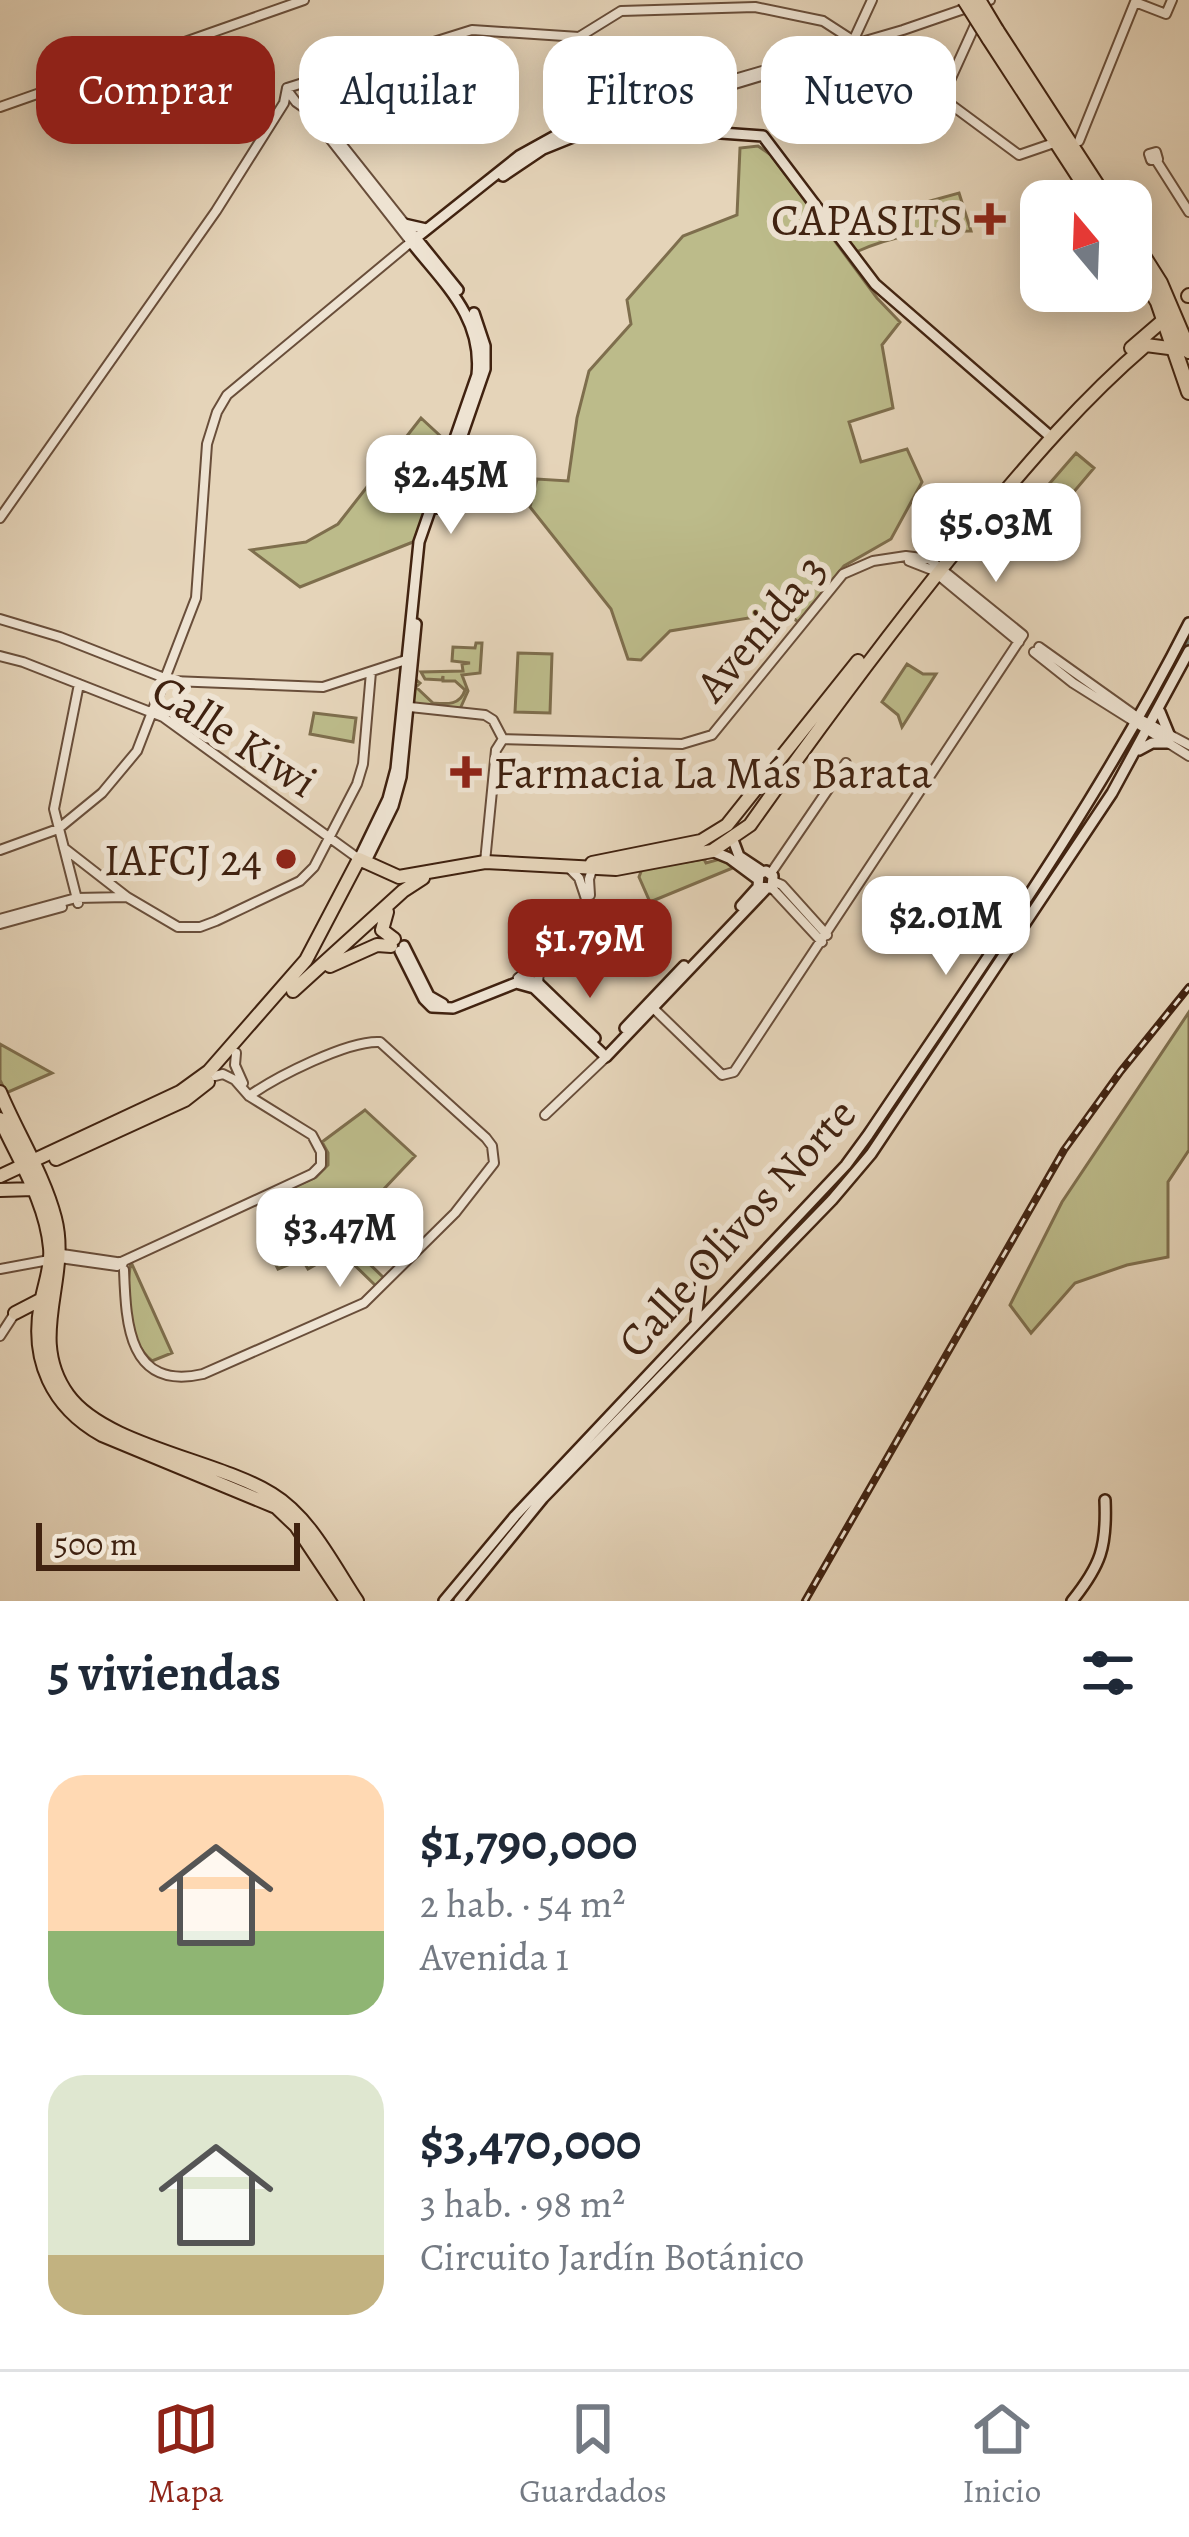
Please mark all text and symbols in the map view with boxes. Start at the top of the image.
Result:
chip: Comprar [36,36,275,144]
chip: Alquilar [299,36,519,144]
chip: Filtros [543,36,737,144]
chip: Nuevo [761,36,956,144]
north arrow [1020,180,1152,312]
map controls [1020,180,1152,312]
place label: CAPASITS [771,189,963,251]
marker: CAPASITS [974,203,1006,235]
pin: $2.45M [353,435,549,537]
text: $2.45M [393,447,509,500]
pin: $5.03M [898,483,1094,585]
text: $5.03M [939,495,1053,548]
street label: Avenida 3 [680,541,841,715]
street label: Calle Kiwi [140,659,329,812]
place label: Farmacia La Más Barata [493,742,932,804]
marker: Farmacia La Más Barata [450,756,482,788]
place label: IAFCJ 24 [104,829,262,891]
marker: IAFCJ 24 [273,846,299,872]
pin: $2.01M [848,876,1044,978]
text: $2.01M [889,888,1003,941]
pin: $1.79M [492,899,688,1001]
text: $1.79M [535,911,645,964]
street label: Calle Olivos Norte [603,1084,870,1371]
pin: $3.47M [242,1188,438,1290]
text: $3.47M [283,1200,397,1253]
scale bar [36,1517,300,1570]
text: 500 m [54,1521,137,1566]
text: 5 viviendas [48,1638,281,1708]
icon: filters [1075,1640,1141,1706]
text: $1,790,000 [420,1807,637,1877]
icon: home [144,1823,288,1967]
text: 2 hab. · 54 m² [420,1877,625,1930]
text: Avenida 1 [420,1930,569,1983]
text: $3,470,000 [420,2107,642,2177]
icon: home [144,2123,288,2267]
text: 3 hab. · 98 m² [420,2177,625,2230]
text: Circuito Jardín Botánico [420,2230,804,2283]
tab: Mapa [148,2396,224,2513]
tab: Guardados [519,2396,667,2513]
tab: Inicio [962,2396,1041,2513]

